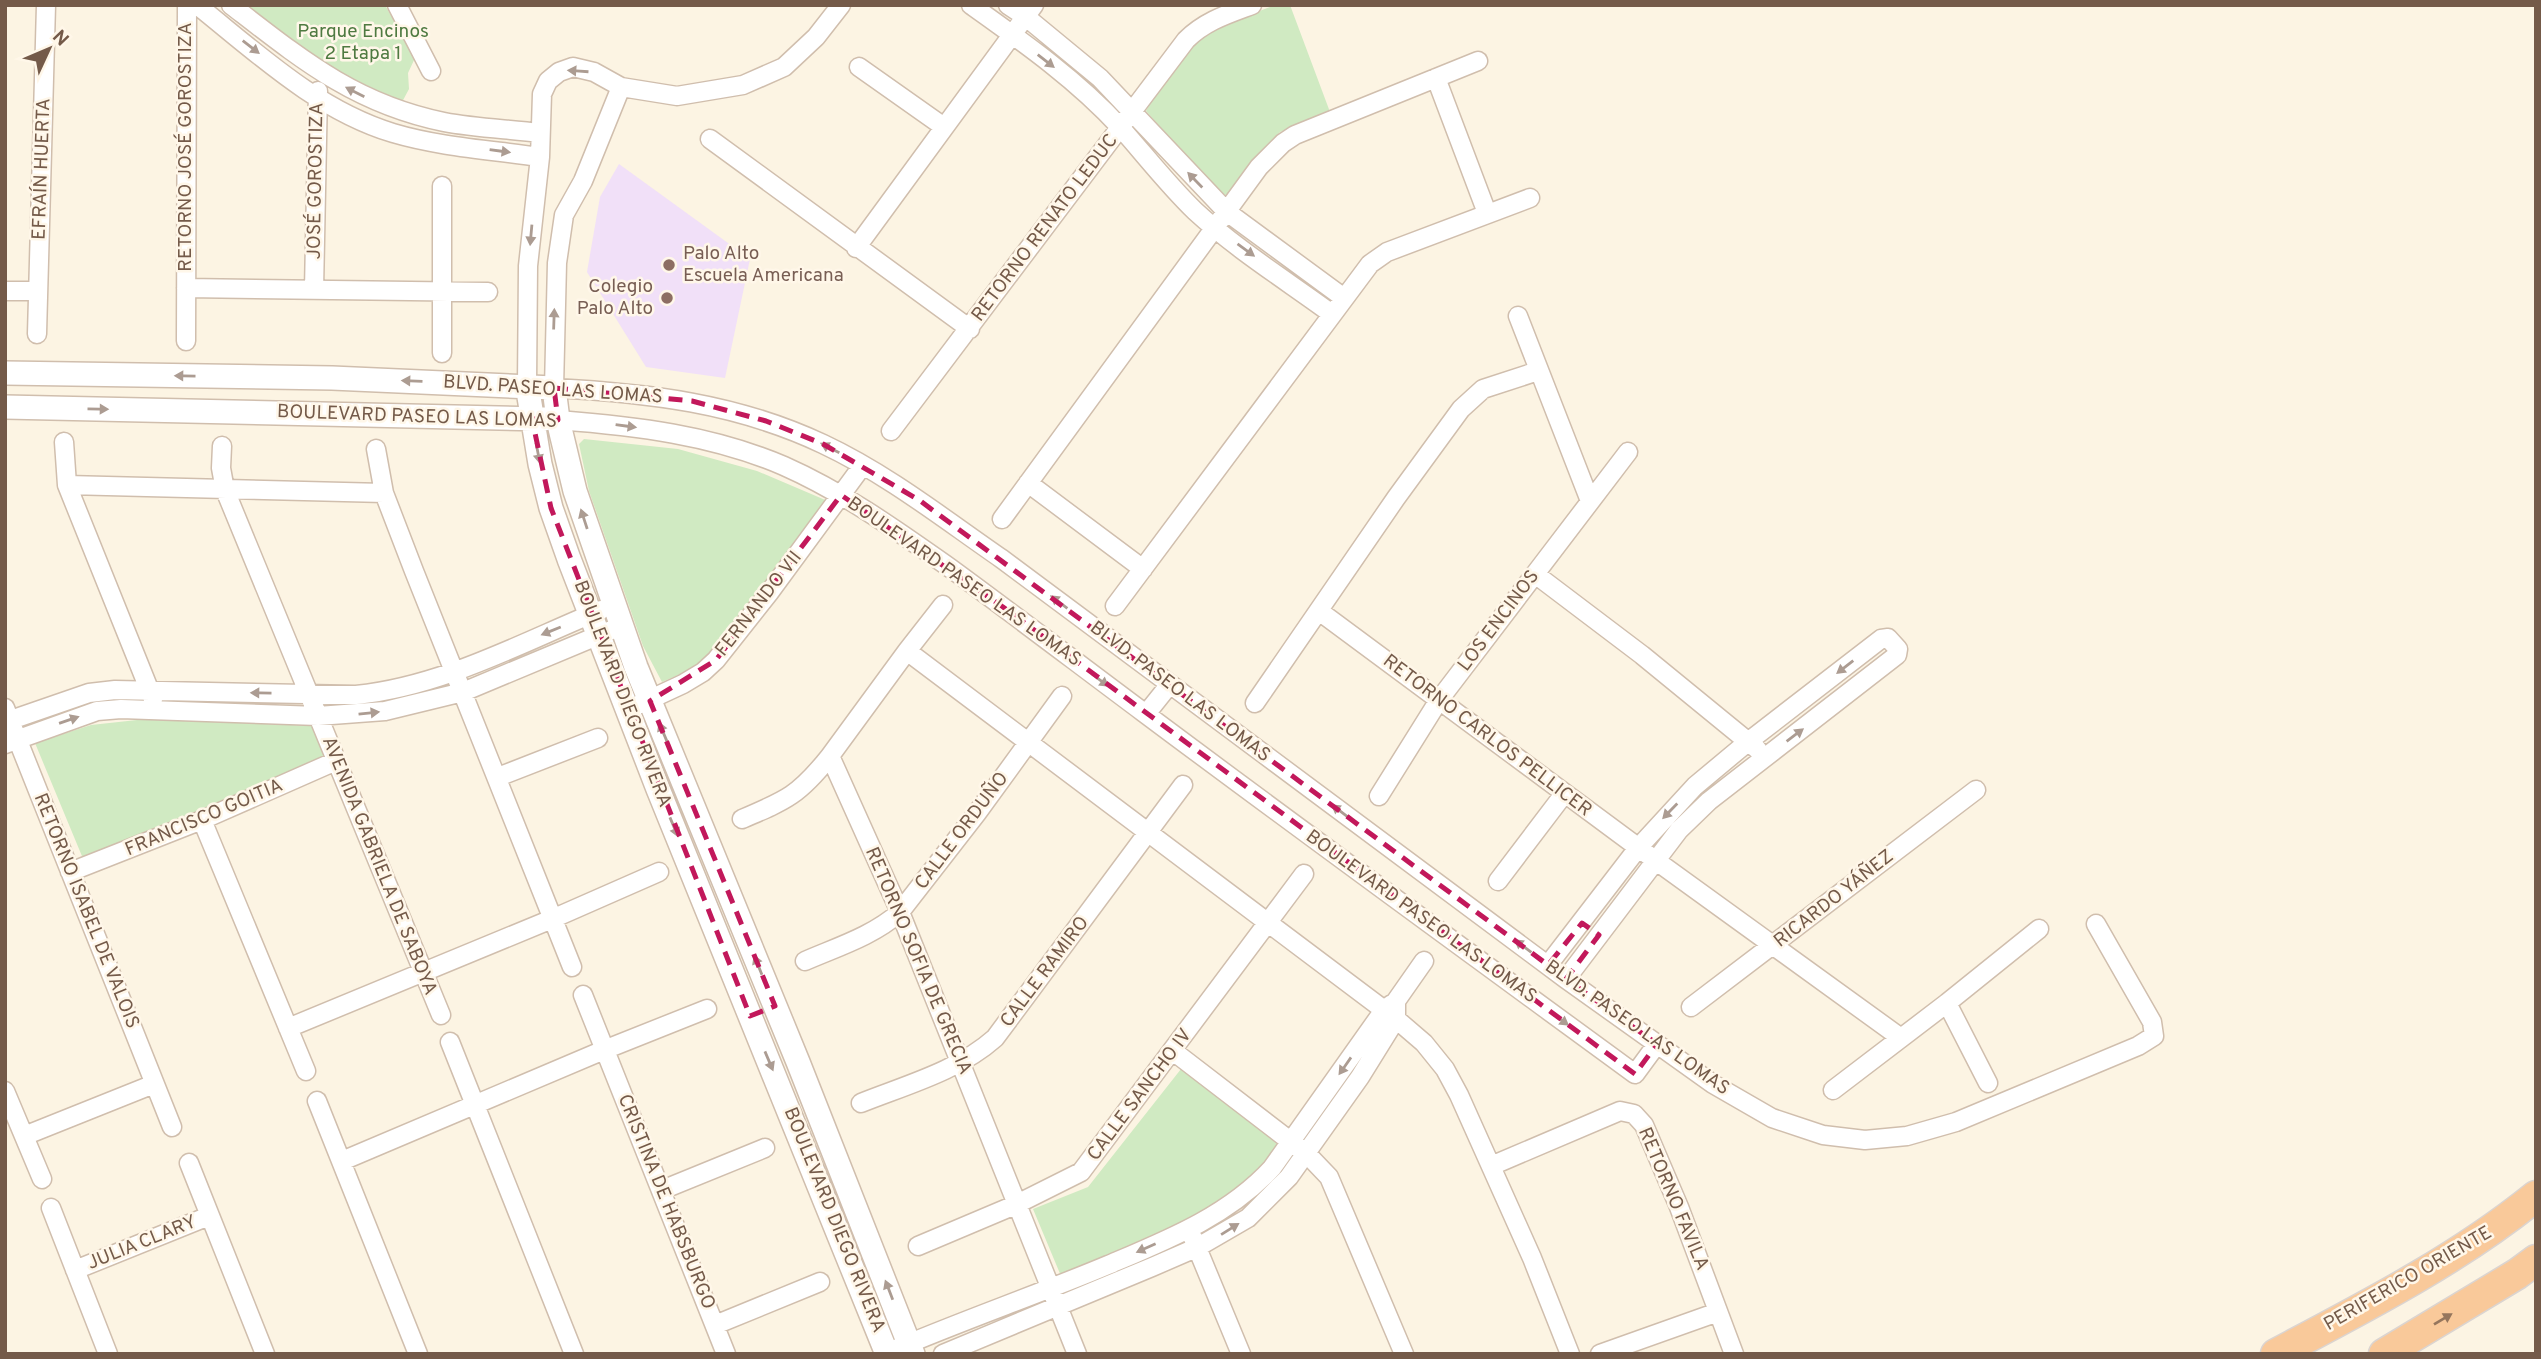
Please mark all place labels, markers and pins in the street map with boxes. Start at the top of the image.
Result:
place label: Palo Alto Escuela Americana [683,242,844,288]
marker: Palo Alto Escuela Americana [661,257,677,273]
place label: Colegio Palo Alto [577,275,653,321]
marker: Colegio Palo Alto [659,290,675,306]

